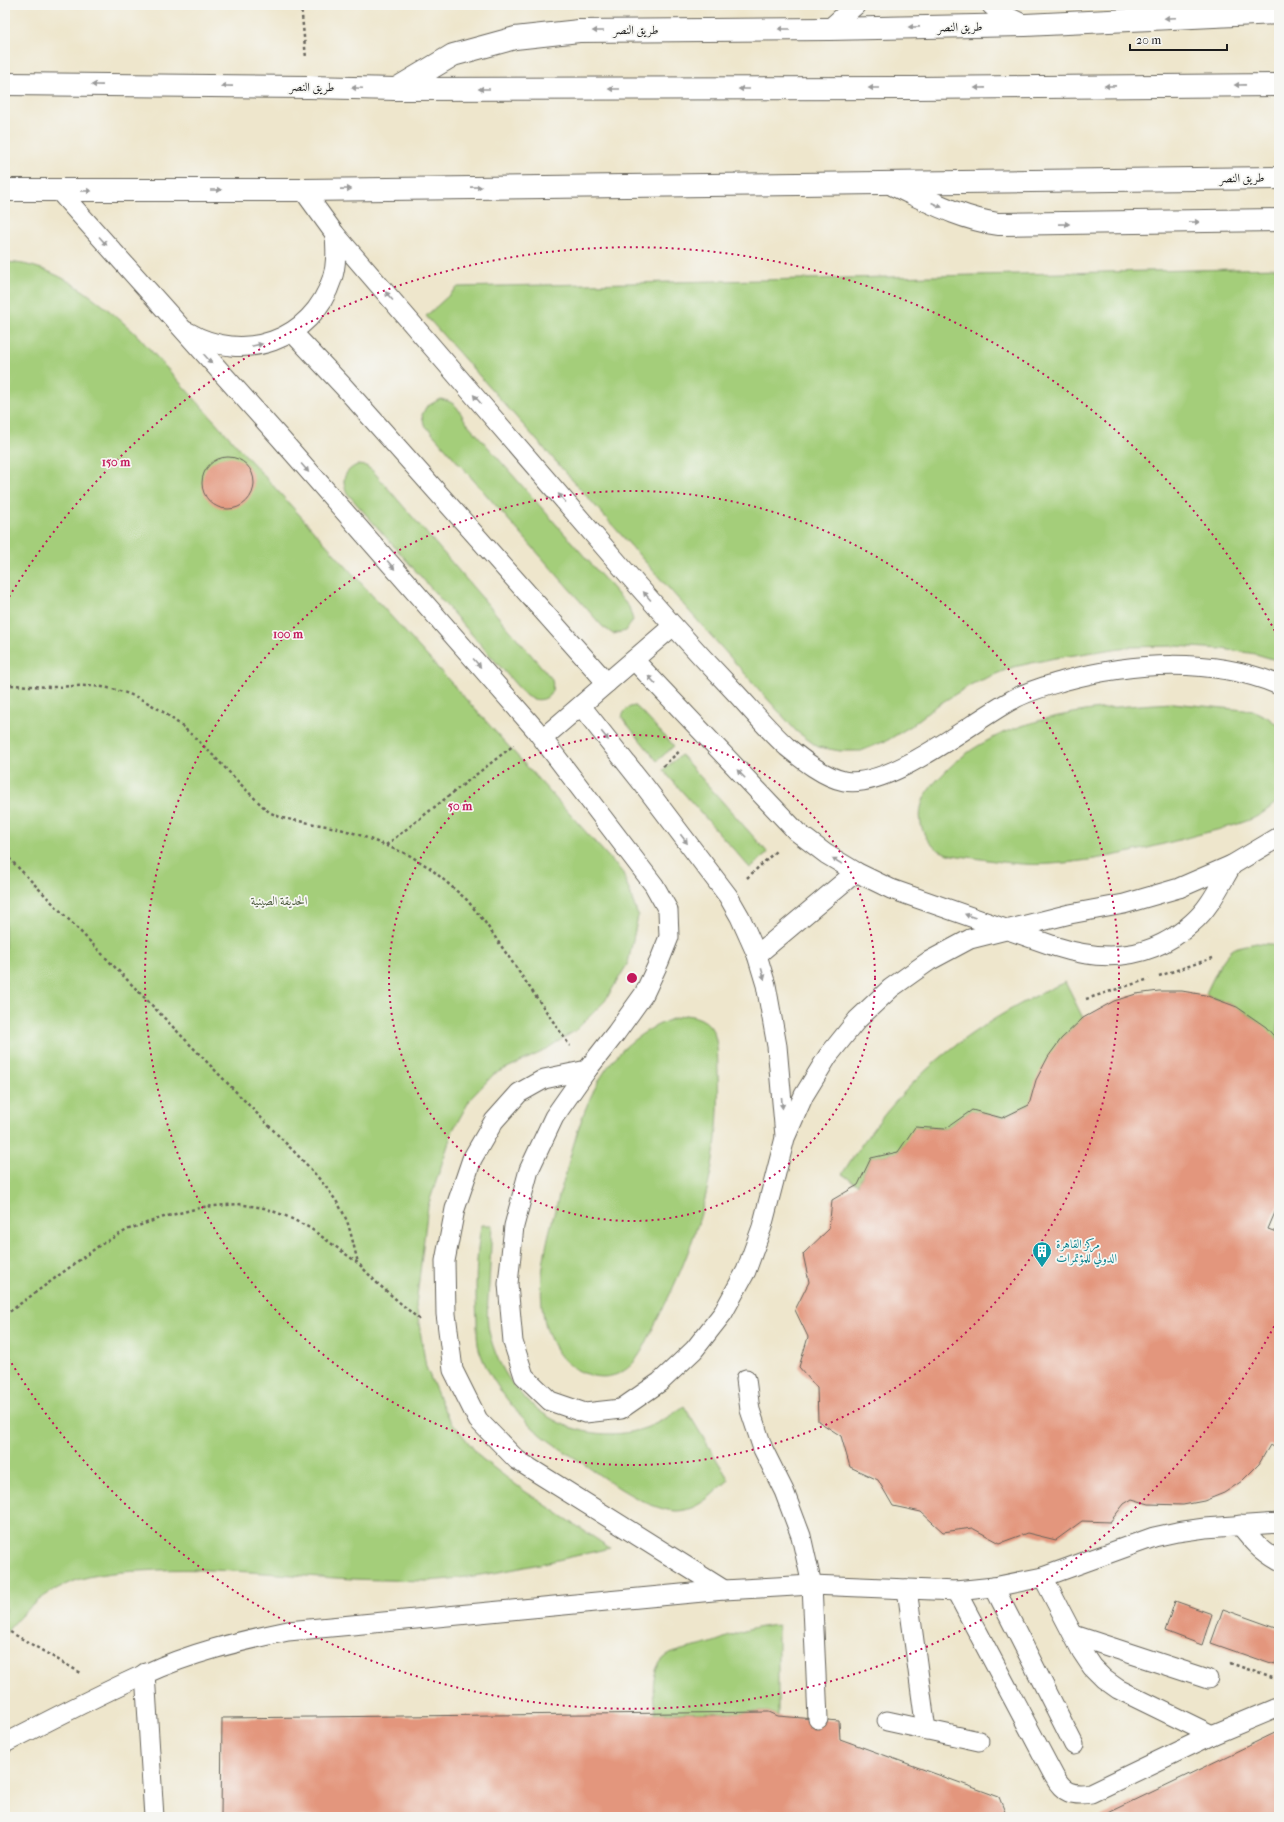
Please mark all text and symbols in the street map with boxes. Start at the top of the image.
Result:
one-way arrow [1164,15,1176,22]
street label: طريق النصر [935,20,983,35]
street label: طريق النصر [612,23,659,38]
one-way arrow [908,24,920,31]
one-way arrow [778,26,790,33]
scale bar [1130,26,1227,52]
one-way arrow [591,28,604,34]
text: 20 m [1136,33,1161,47]
street label: طريق النصر [287,80,335,95]
one-way arrow [90,82,103,88]
one-way arrow [1233,82,1246,88]
one-way arrow [220,83,233,89]
one-way arrow [1103,83,1116,89]
one-way arrow [350,85,363,91]
one-way arrow [867,85,880,91]
one-way arrow [973,85,986,91]
one-way arrow [477,86,490,92]
one-way arrow [607,86,620,92]
one-way arrow [737,86,750,92]
street label: طريق النصر [1217,171,1265,186]
one-way arrow [470,184,483,190]
one-way arrow [340,186,353,192]
one-way arrow [210,187,223,193]
one-way arrow [80,188,93,194]
one-way arrow [931,202,943,208]
one-way arrow [1188,218,1200,225]
one-way arrow [1058,220,1070,227]
one-way arrow [99,236,108,246]
one-way arrow [384,291,393,302]
one-way arrow [251,342,263,348]
one-way arrow [204,354,213,364]
one-way arrow [473,394,482,405]
text: 150 m [102,455,131,469]
one-way arrow [301,462,310,473]
one-way arrow [558,493,567,503]
one-way arrow [387,560,396,571]
one-way arrow [643,592,652,601]
text: 100 m [273,627,304,641]
one-way arrow [472,658,482,668]
one-way arrow [648,675,657,684]
one-way arrow [600,731,609,742]
one-way arrow [737,769,746,779]
text: 50 m [448,799,473,813]
one-way arrow [680,833,689,844]
one-way arrow [832,857,842,865]
park label: الحديقة الصينية [251,894,308,909]
one-way arrow [964,913,976,919]
one-way arrow [760,969,766,981]
centre of rings [625,971,639,985]
one-way arrow [779,1097,785,1109]
place label: مركز القاهرة الدولي للمؤتمرات [1056,1237,1117,1268]
building icon: مركز القاهرة الدولي للمؤتمرات [1031,1240,1053,1268]

